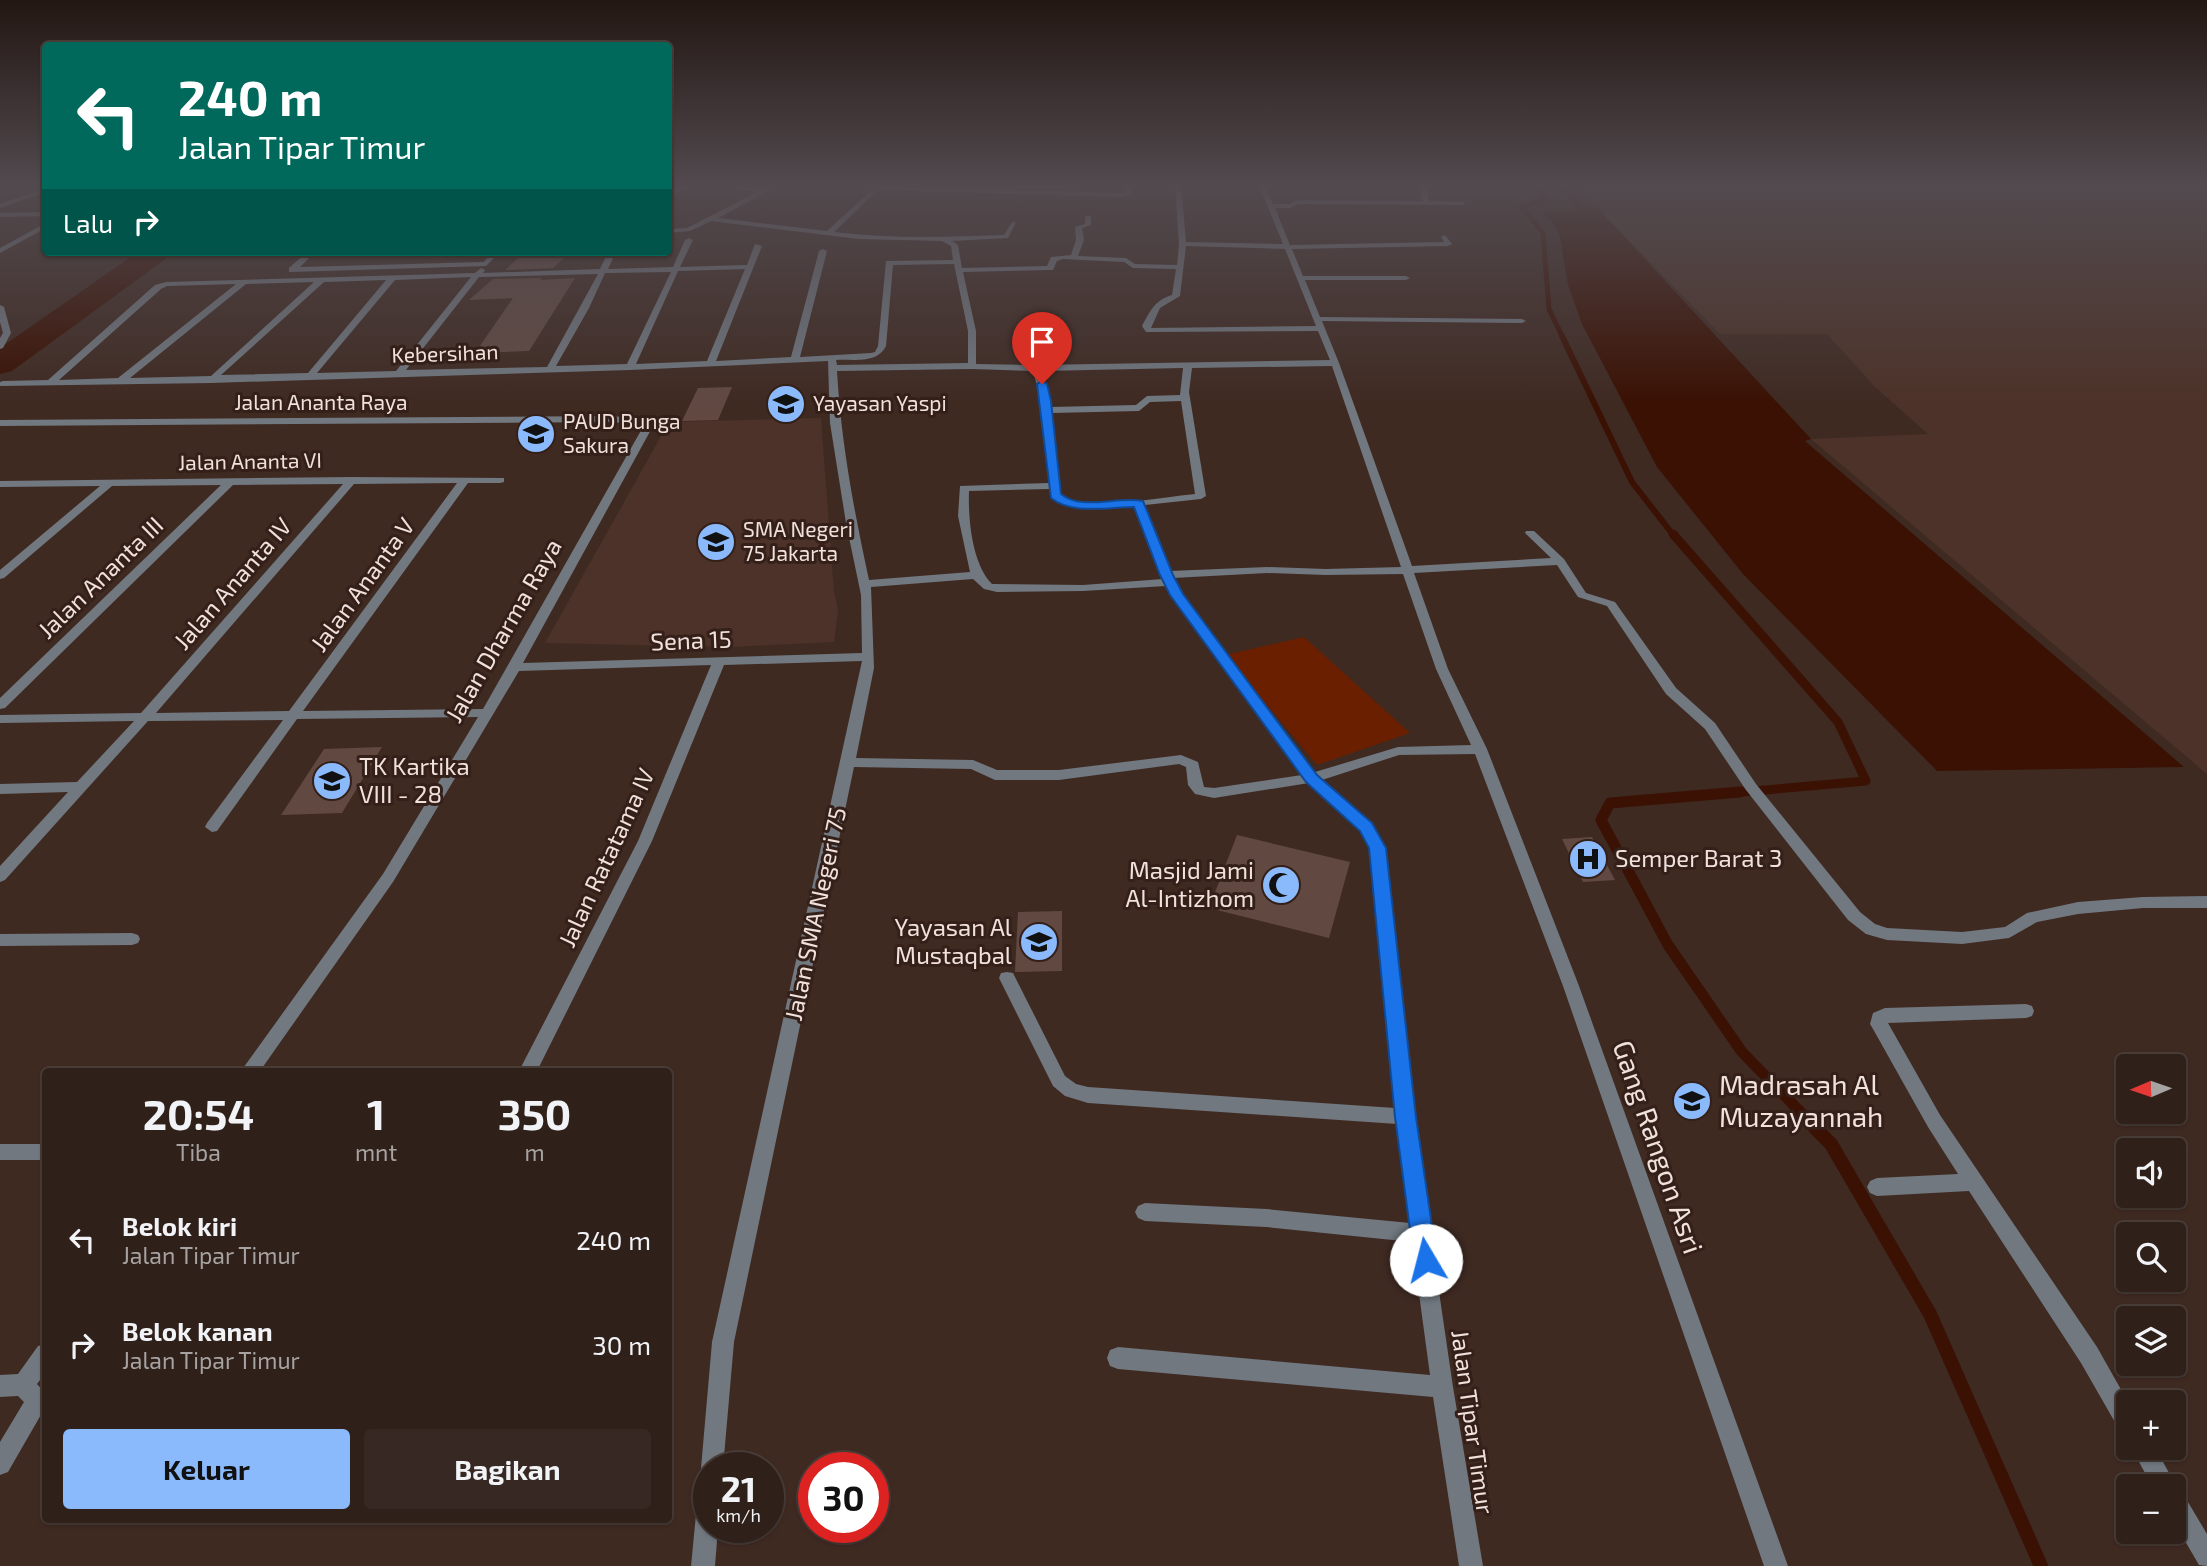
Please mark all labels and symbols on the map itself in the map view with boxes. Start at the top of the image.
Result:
pin [1012,312,1072,384]
street label: Kebersihan [391,338,499,367]
school or university icon: Yayasan Yaspi [765,383,807,425]
street label: Jalan Ananta Raya [234,389,408,414]
place label: Yayasan Yaspi [813,390,947,415]
place label: PAUD Bunga Sakura [563,408,681,457]
school or university icon: PAUD Bunga Sakura [515,413,557,455]
street label: Jalan Ananta VI [178,447,322,474]
street label: Jalan Ananta III [31,510,169,644]
street label: Jalan Ananta IV [167,511,297,655]
street label: Jalan Ananta V [304,511,420,657]
place label: SMA Negeri 75 Jakarta [743,516,853,565]
school or university icon: SMA Negeri 75 Jakarta [695,521,737,563]
street label: Jalan Dharma Raya [438,533,567,727]
street label: Sena 15 [650,624,732,655]
place label: TK Kartika VIII - 28 [359,751,470,808]
school or university icon: TK Kartika VIII - 28 [311,760,353,802]
street label: Jalan Ratatama IV [551,763,660,951]
street label: Jalan SMA Negeri 75 [778,804,851,1023]
hospital icon: Semper Barat 3 [1567,838,1609,880]
place label: Semper Barat 3 [1615,843,1782,872]
place label: Masjid Jami Al-Intizhom [1125,855,1254,912]
mosque icon: Masjid Jami Al-Intizhom [1260,864,1302,906]
place label: Yayasan Al Mustaqbal [895,912,1012,969]
school or university icon: Yayasan Al Mustaqbal [1018,921,1060,963]
street label: Gang Rangon Asri [1607,1036,1711,1258]
north arrow [2116,1054,2186,1124]
place label: Madrasah Al Muzayannah [1719,1067,1883,1133]
school or university icon: Madrasah Al Muzayannah [1671,1080,1713,1122]
position arrow [1389,1223,1463,1297]
street label: Jalan Tipar Timur [1446,1328,1501,1516]
speed limit sign: 30 [798,1452,889,1543]

